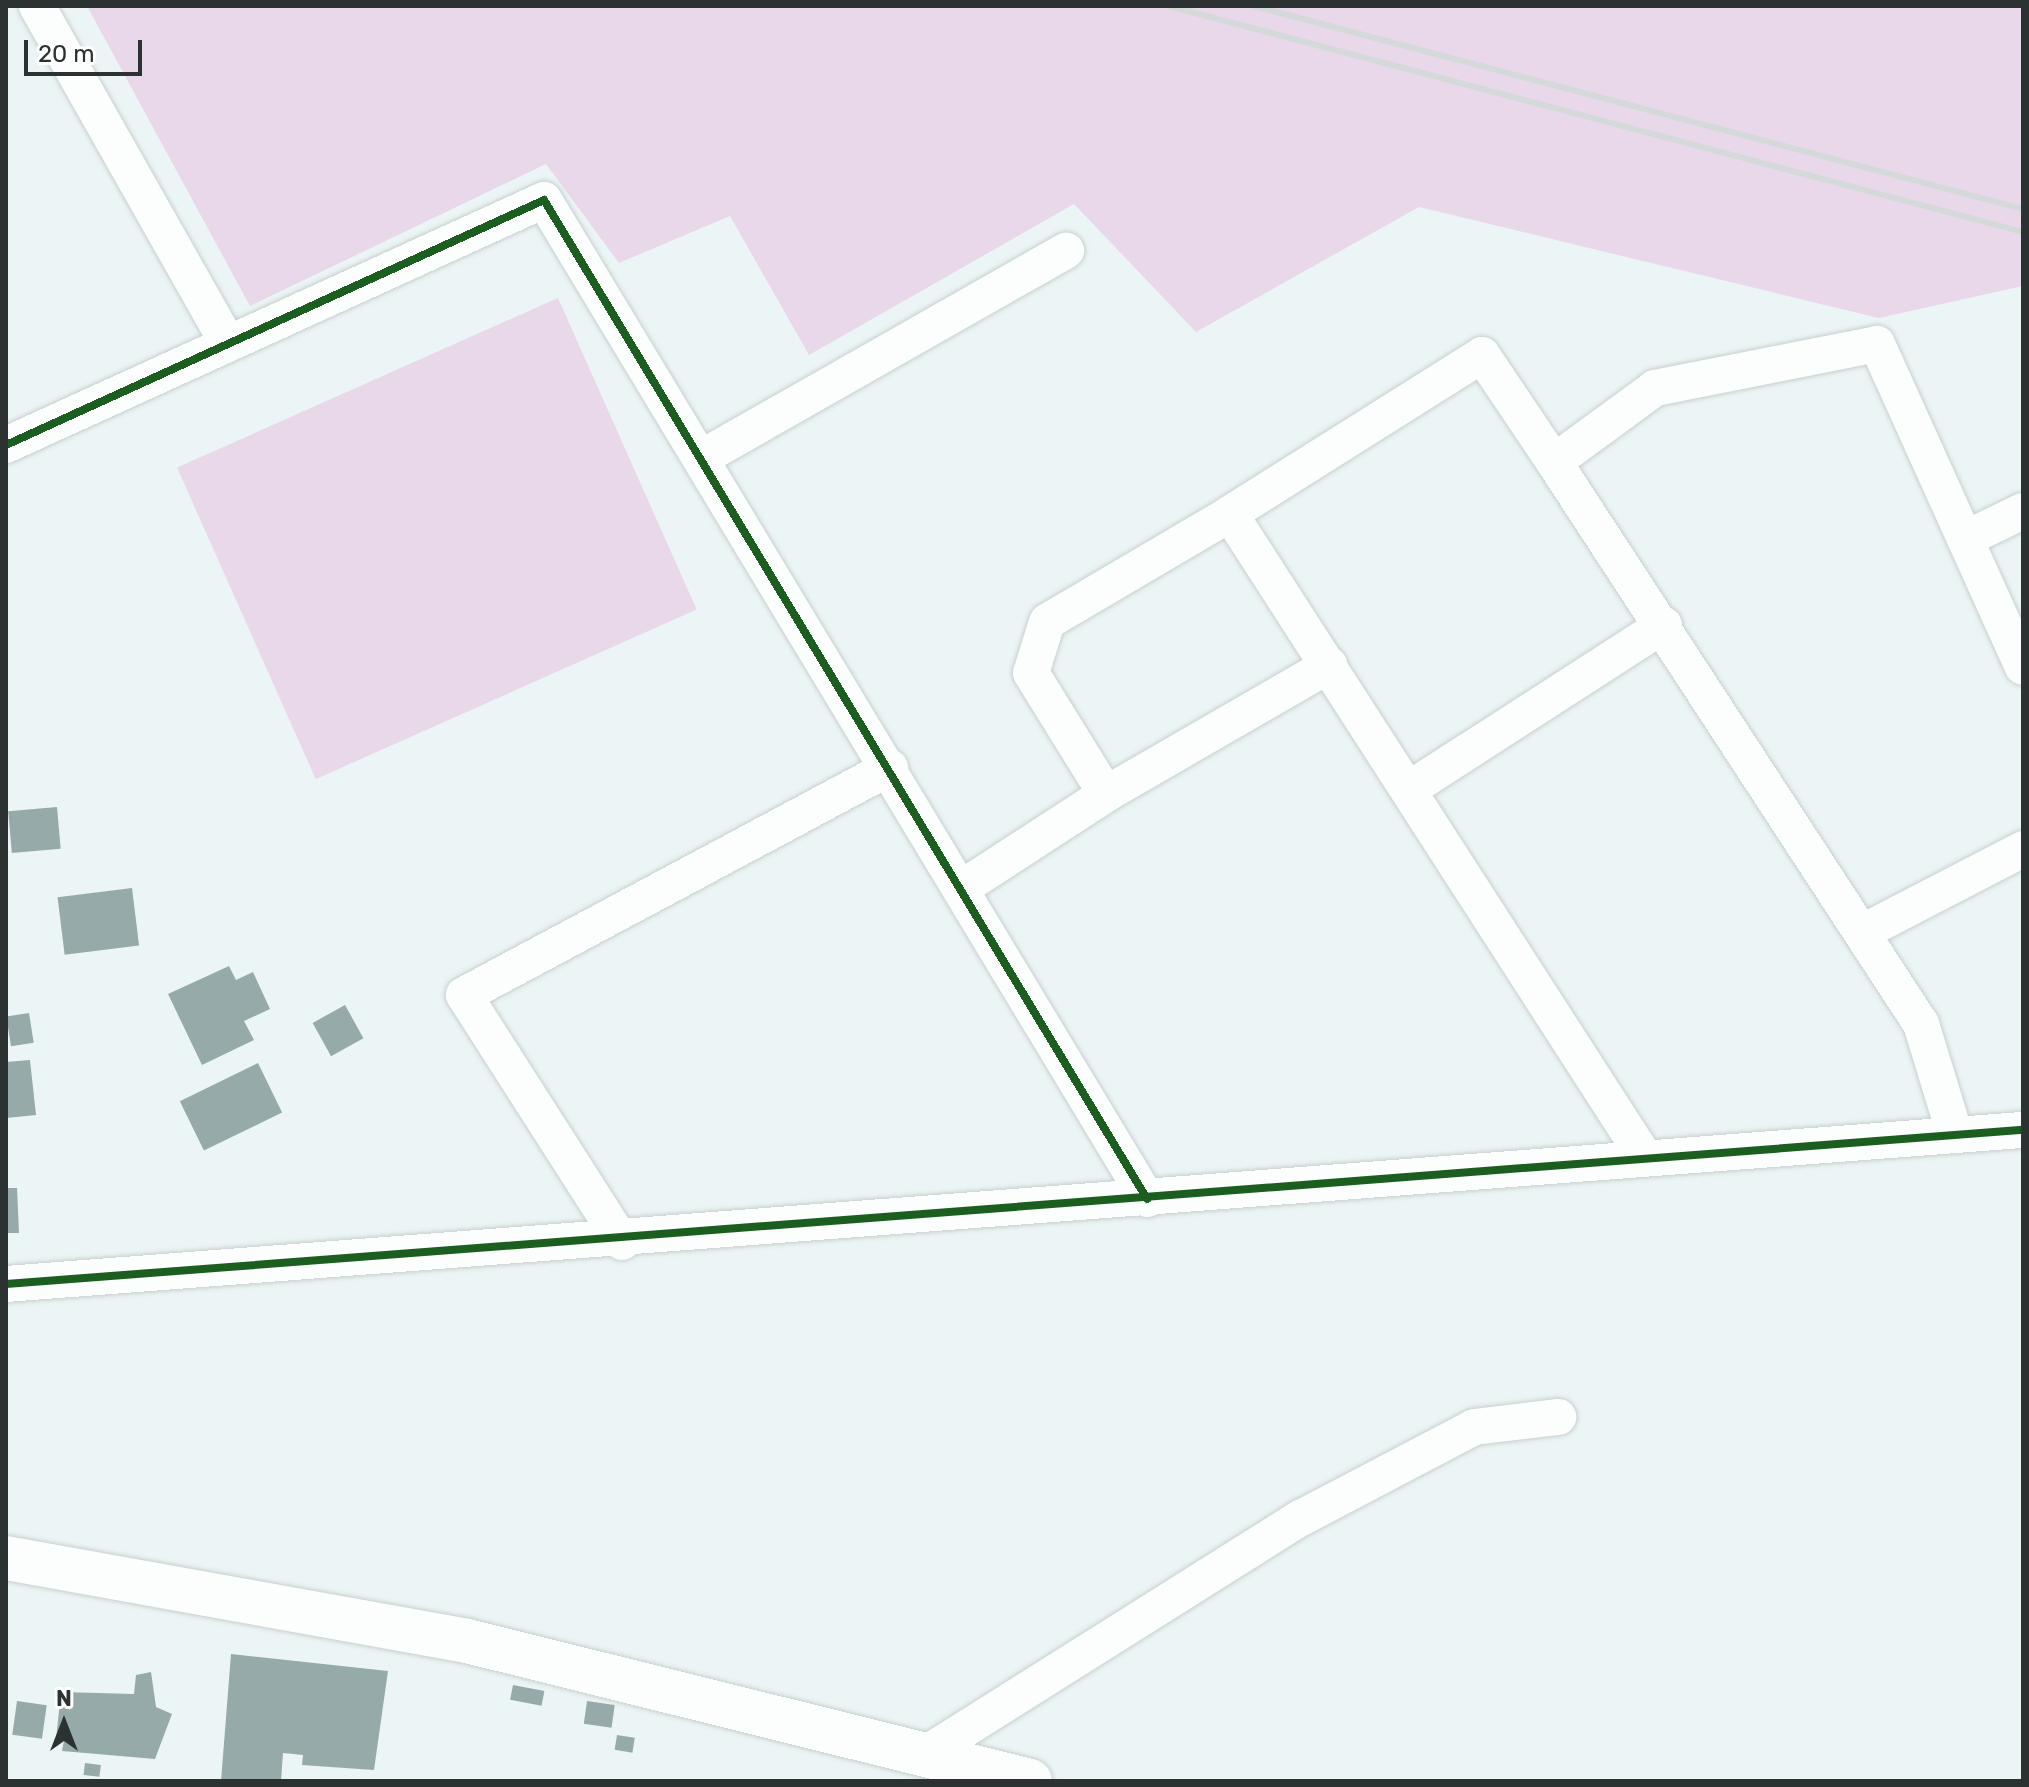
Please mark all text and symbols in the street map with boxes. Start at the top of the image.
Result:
scale bar [28,24,146,74]
text: 20 m [38,40,95,68]
north arrow [24,1683,104,1763]
text: N [56,1685,72,1712]

